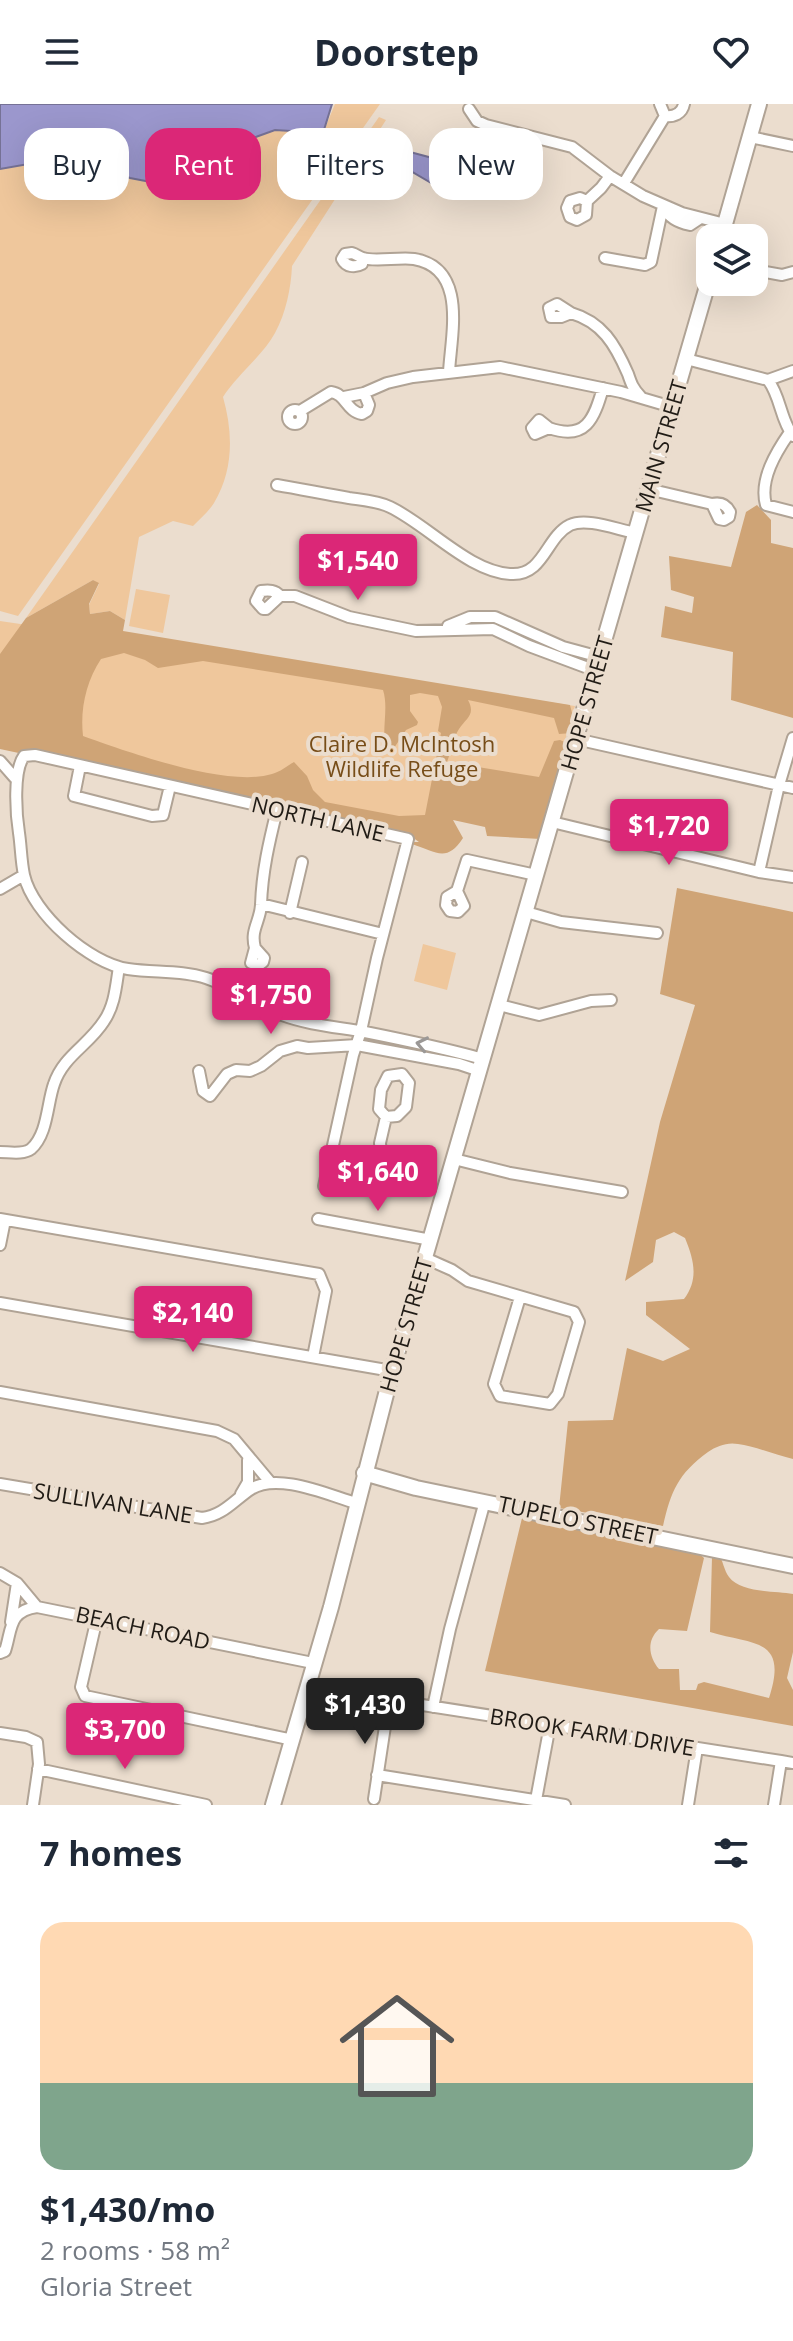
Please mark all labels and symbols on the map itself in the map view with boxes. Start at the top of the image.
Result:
street label: MAIN STREET [627,376,693,515]
pin: $1,540 [293,534,423,602]
street label: HOPE STREET [552,632,620,774]
park label: Claire D. McIntosh Wildlife Refuge [309,728,495,783]
street label: NORTH LANE [249,788,388,848]
pin: $1,720 [604,799,734,867]
pin: $1,750 [206,968,336,1036]
one-way arrow [416,1036,430,1053]
pin: $1,640 [313,1145,443,1213]
street label: HOPE STREET [371,1254,439,1396]
pin: $2,140 [128,1286,258,1354]
street label: SULLIVAN LANE [31,1475,195,1529]
street label: TUPELO STREET [496,1487,661,1551]
street label: BEACH ROAD [73,1598,213,1656]
pin: $1,430 [300,1678,430,1746]
street label: BROOK FARM DRIVE [488,1700,697,1762]
pin: $3,700 [60,1703,190,1771]

